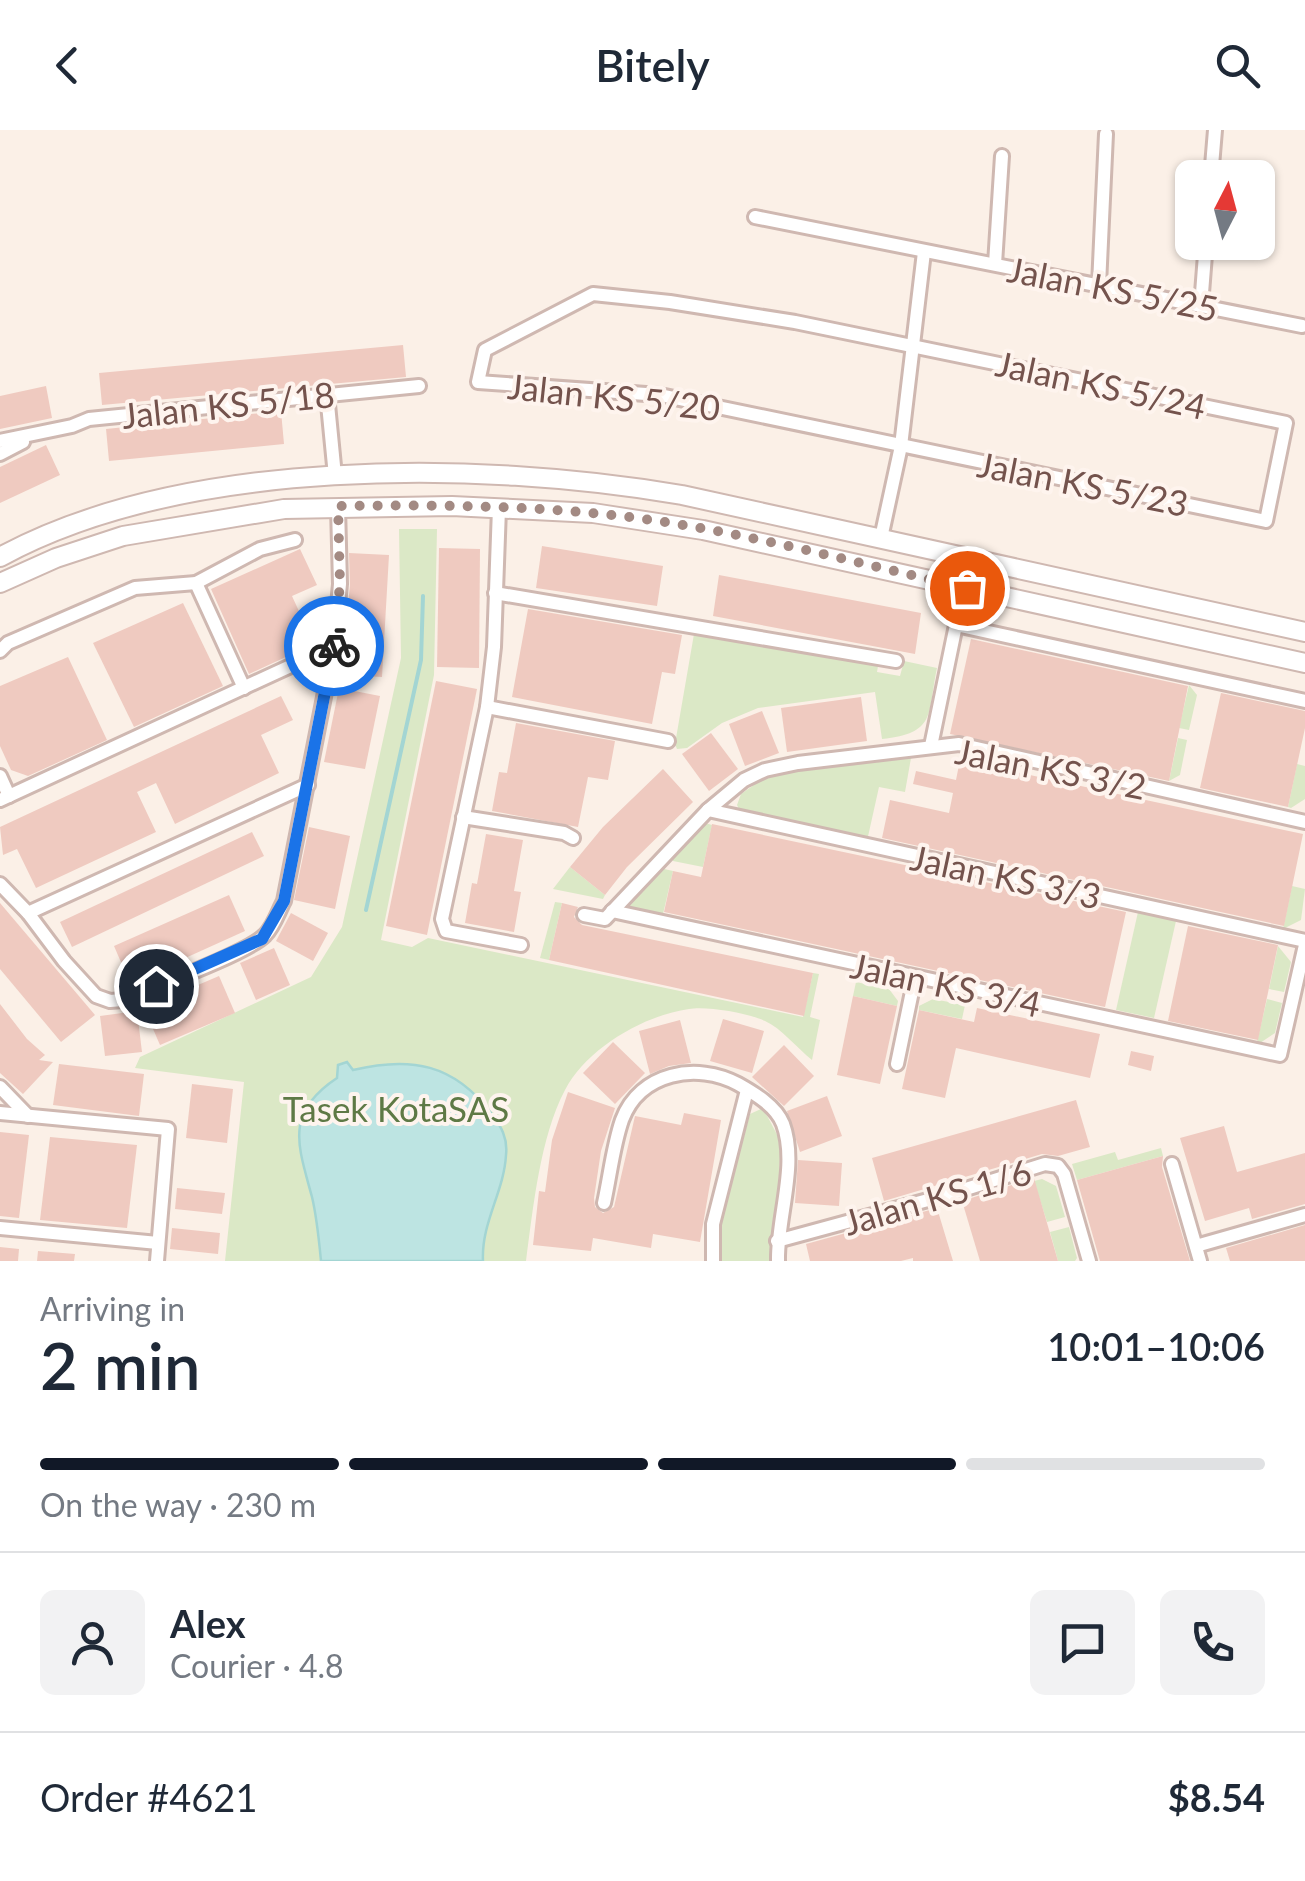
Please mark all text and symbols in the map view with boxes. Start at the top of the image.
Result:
icon: back [40,38,95,93]
text: Bitely [595,38,710,92]
icon: search [1210,38,1265,93]
north arrow [1175,160,1275,260]
map controls [1175,160,1275,260]
street label: Jalan KS 5/25 [1004,247,1222,329]
street label: Jalan KS 5/24 [992,341,1210,427]
street label: Jalan KS 5/20 [506,364,722,428]
street label: Jalan KS 5/18 [120,372,336,436]
street label: Jalan KS 5/23 [974,442,1192,524]
pin [925,546,1010,631]
icon: bag [940,561,995,616]
courier [284,596,384,696]
icon: bike [307,619,362,674]
street label: Jalan KS 3/2 [952,729,1150,807]
street label: Jalan KS 3/3 [907,835,1105,917]
street label: Jalan KS 3/4 [847,943,1045,1025]
pin [114,944,199,1029]
icon: home [129,959,184,1014]
park label: Tasek KotaSAS [283,1087,509,1129]
street label: Jalan KS 1/6 [838,1149,1036,1243]
text: Arriving in [40,1289,185,1328]
text: 10:01–10:06 [1047,1323,1265,1369]
text: 2 min [40,1326,200,1404]
text: On the way · 230 m [40,1485,316,1524]
button: person [40,1590,145,1695]
button: chat [1030,1590,1135,1695]
button: phone [1160,1590,1265,1695]
text: Alex [170,1600,246,1646]
text: Courier · 4.8 [170,1646,344,1685]
text: Order #4621 [40,1774,257,1820]
text: $8.54 [1168,1774,1265,1820]

